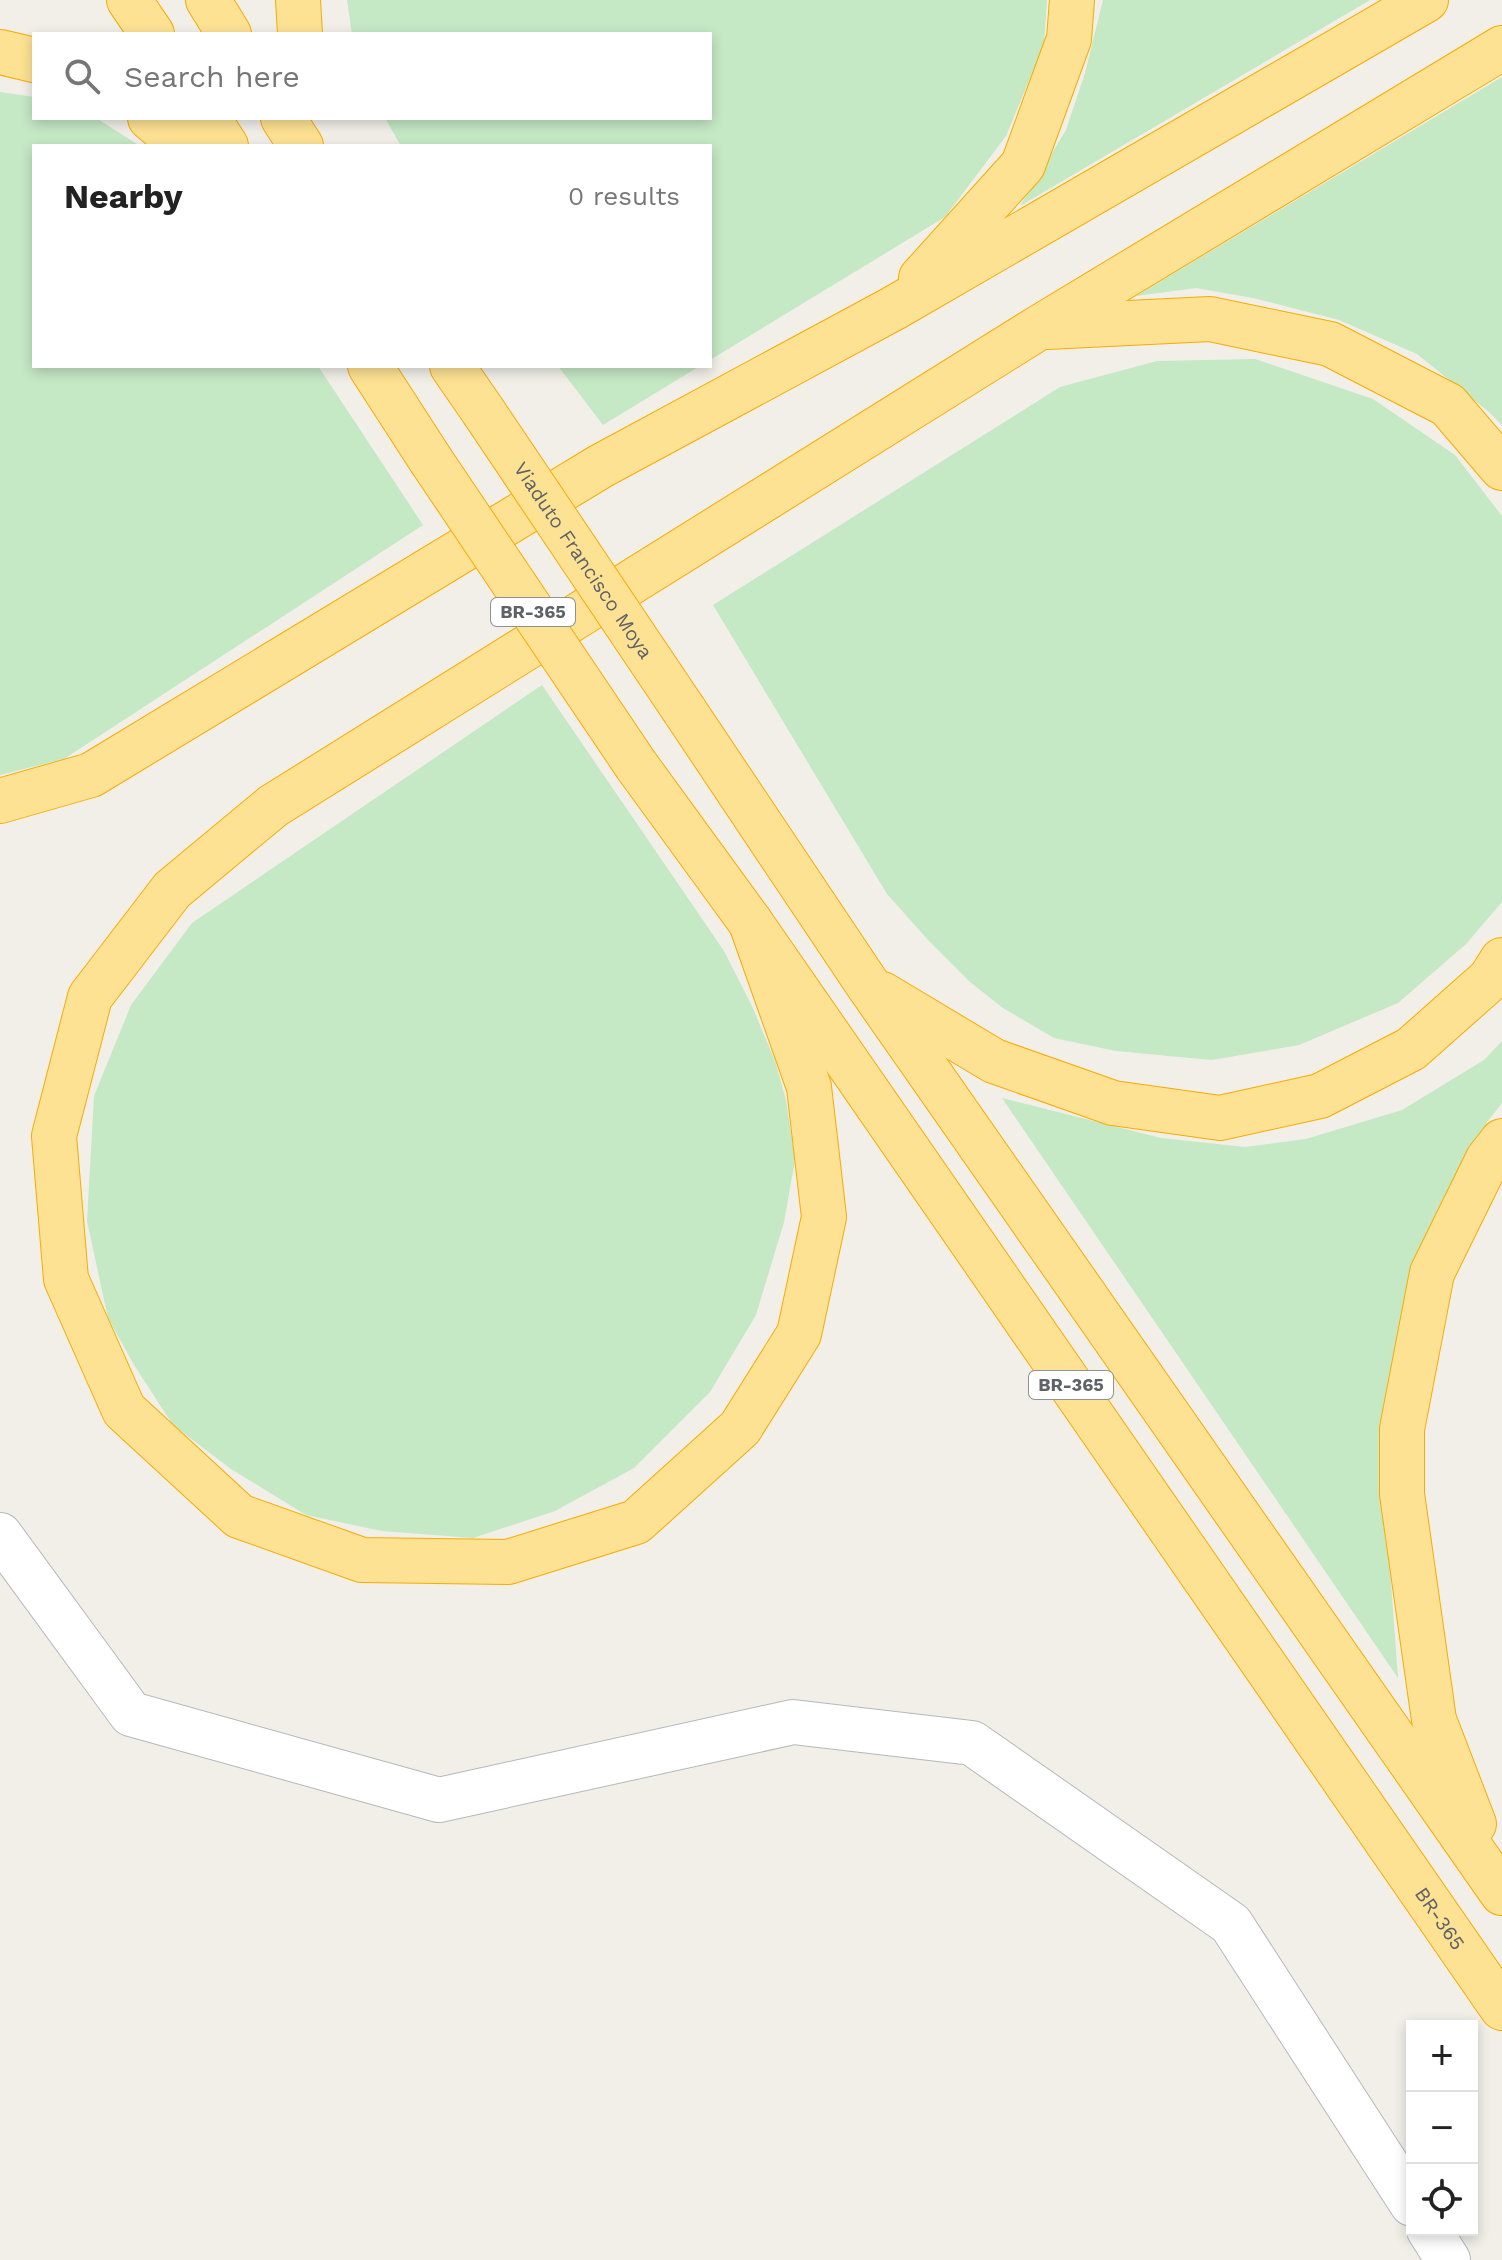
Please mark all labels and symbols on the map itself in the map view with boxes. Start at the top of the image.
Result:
street label: Viaduto Francisco Moya [509,457,658,663]
road number: BR-365 [491,598,575,626]
road number: BR-365 [1029,1371,1113,1399]
street label: BR-365 [1410,1882,1470,1954]

